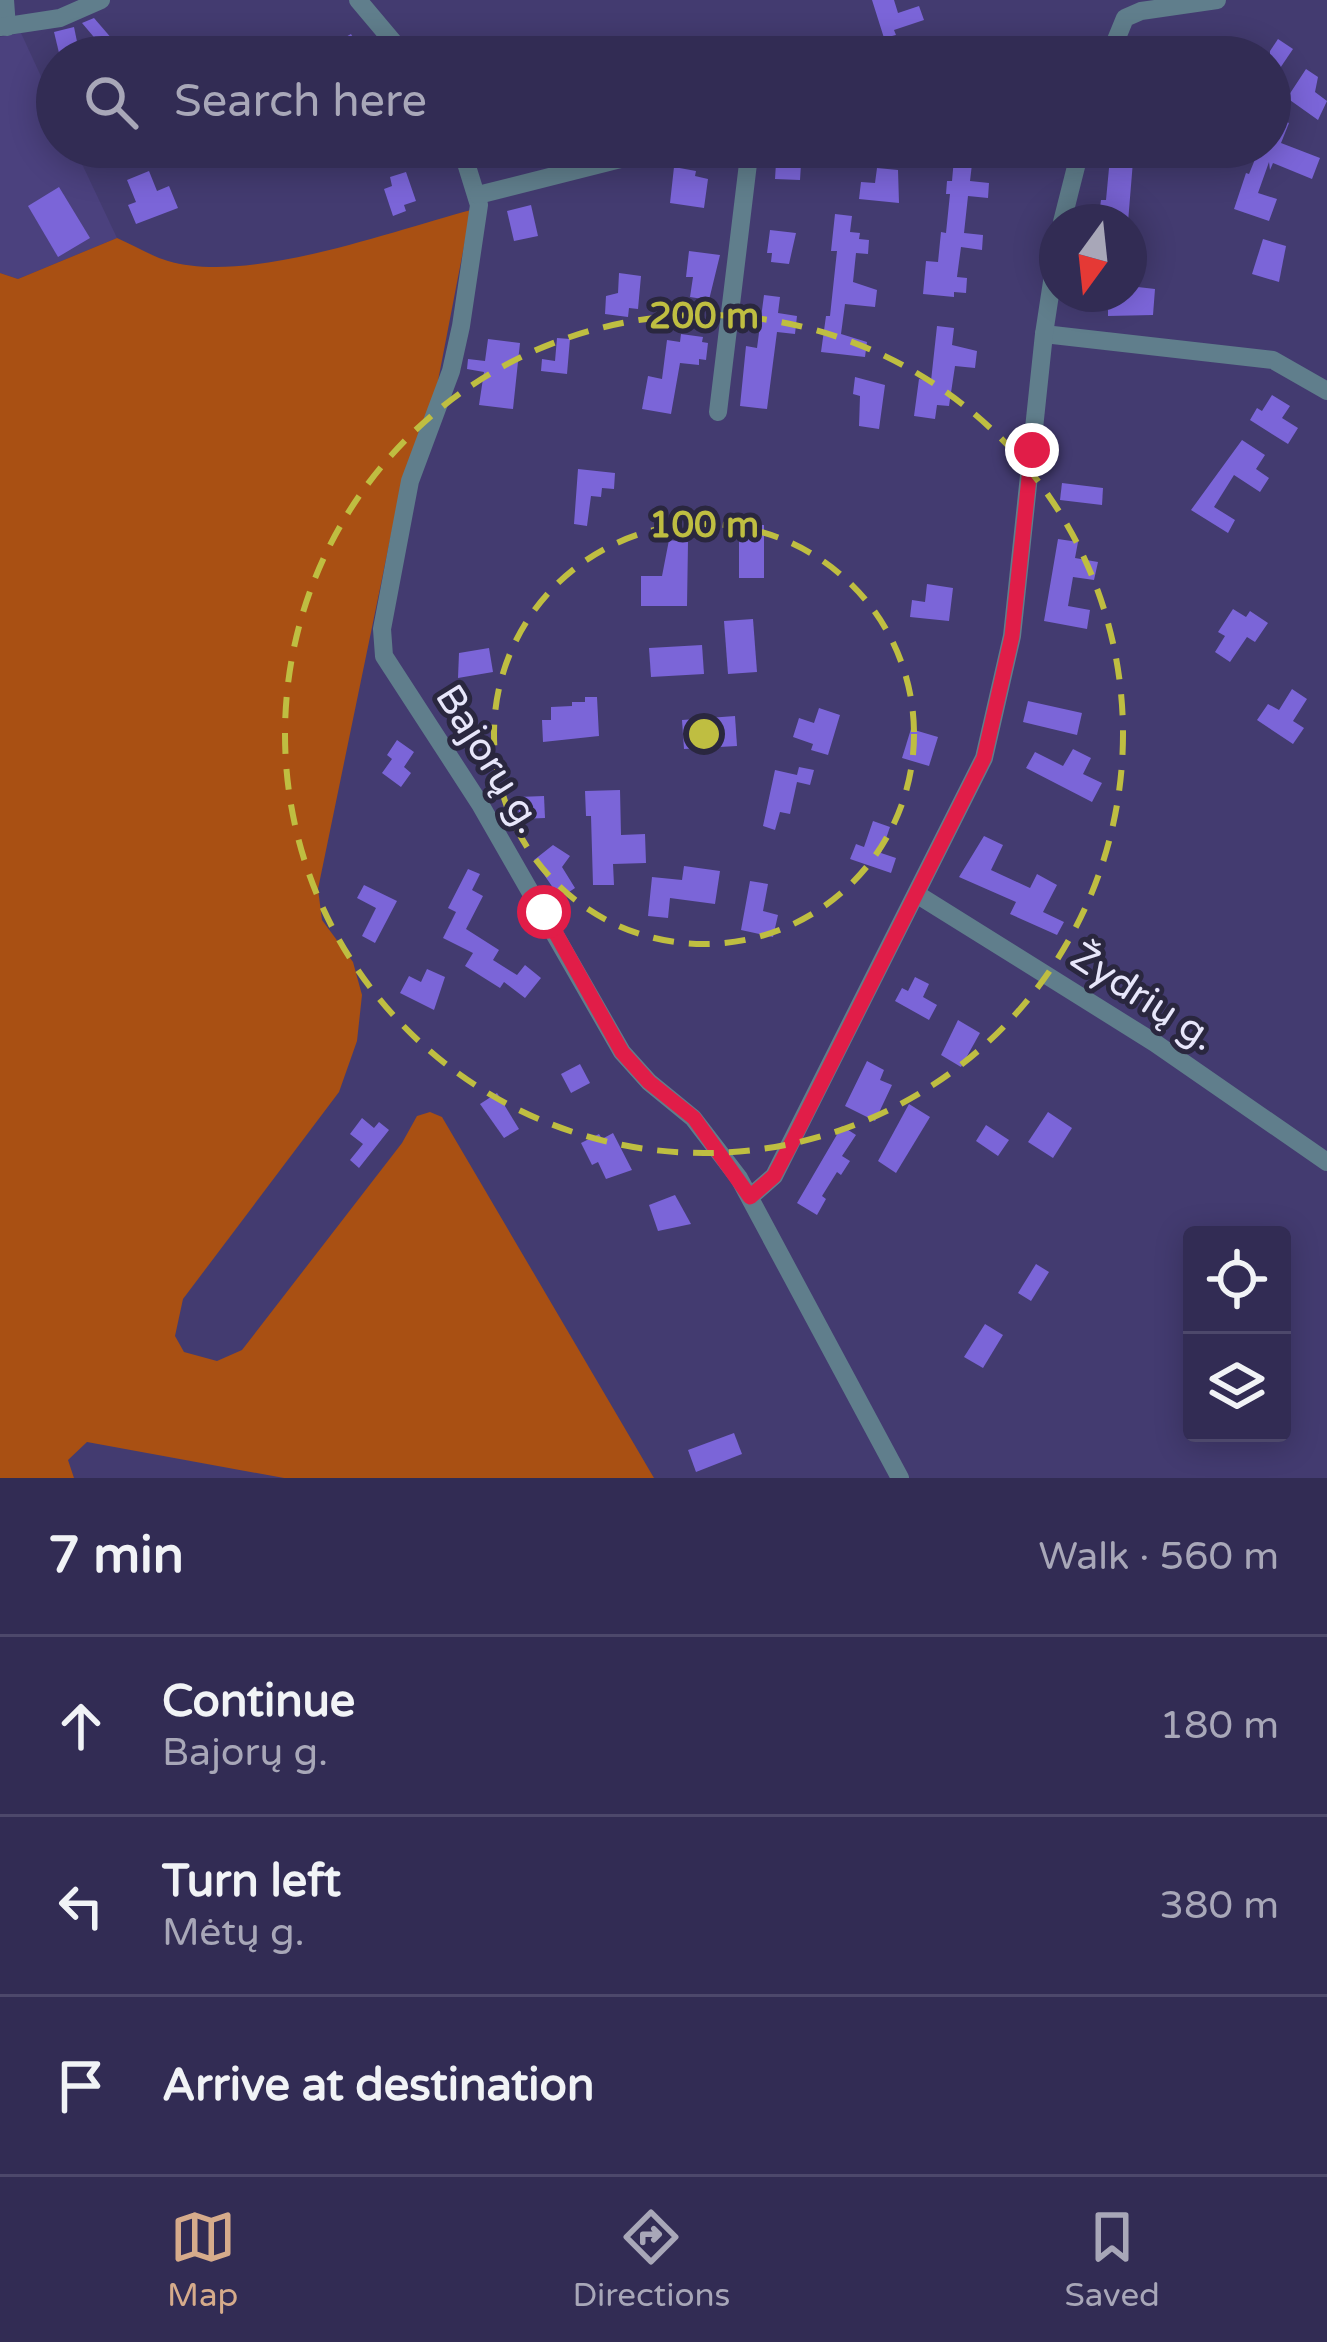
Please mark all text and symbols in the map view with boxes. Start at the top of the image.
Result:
search box [36,36,1291,168]
icon: search [78,69,144,135]
text: Search here [174,75,427,129]
north arrow [1039,204,1147,312]
text: 200 m [649,295,759,338]
route end [1005,423,1059,477]
text: 100 m [649,504,759,547]
street label: Bajorų g. [425,676,553,842]
centre of rings [683,713,725,755]
route start [517,885,571,939]
street label: Žydrių g. [1062,933,1224,1061]
map controls [1183,1226,1291,1442]
button: locate [1183,1226,1291,1334]
button: layers [1183,1334,1291,1442]
text: 7 min [48,1525,184,1587]
text: Walk · 560 m [1038,1533,1279,1580]
text: Continue [162,1675,355,1729]
icon: ahead [48,1693,114,1759]
text: 180 m [1160,1702,1279,1749]
text: Bajorų g. [162,1729,328,1776]
text: Turn left [162,1855,341,1909]
icon: left [48,1873,114,1939]
text: 380 m [1160,1882,1279,1929]
text: Mėtų g. [162,1909,305,1956]
icon: arrive [48,2053,114,2119]
text: Arrive at destination [162,2059,594,2113]
tab: Map [167,2204,238,2315]
tab: Directions [572,2204,730,2315]
tab: Saved [1065,2204,1160,2315]

